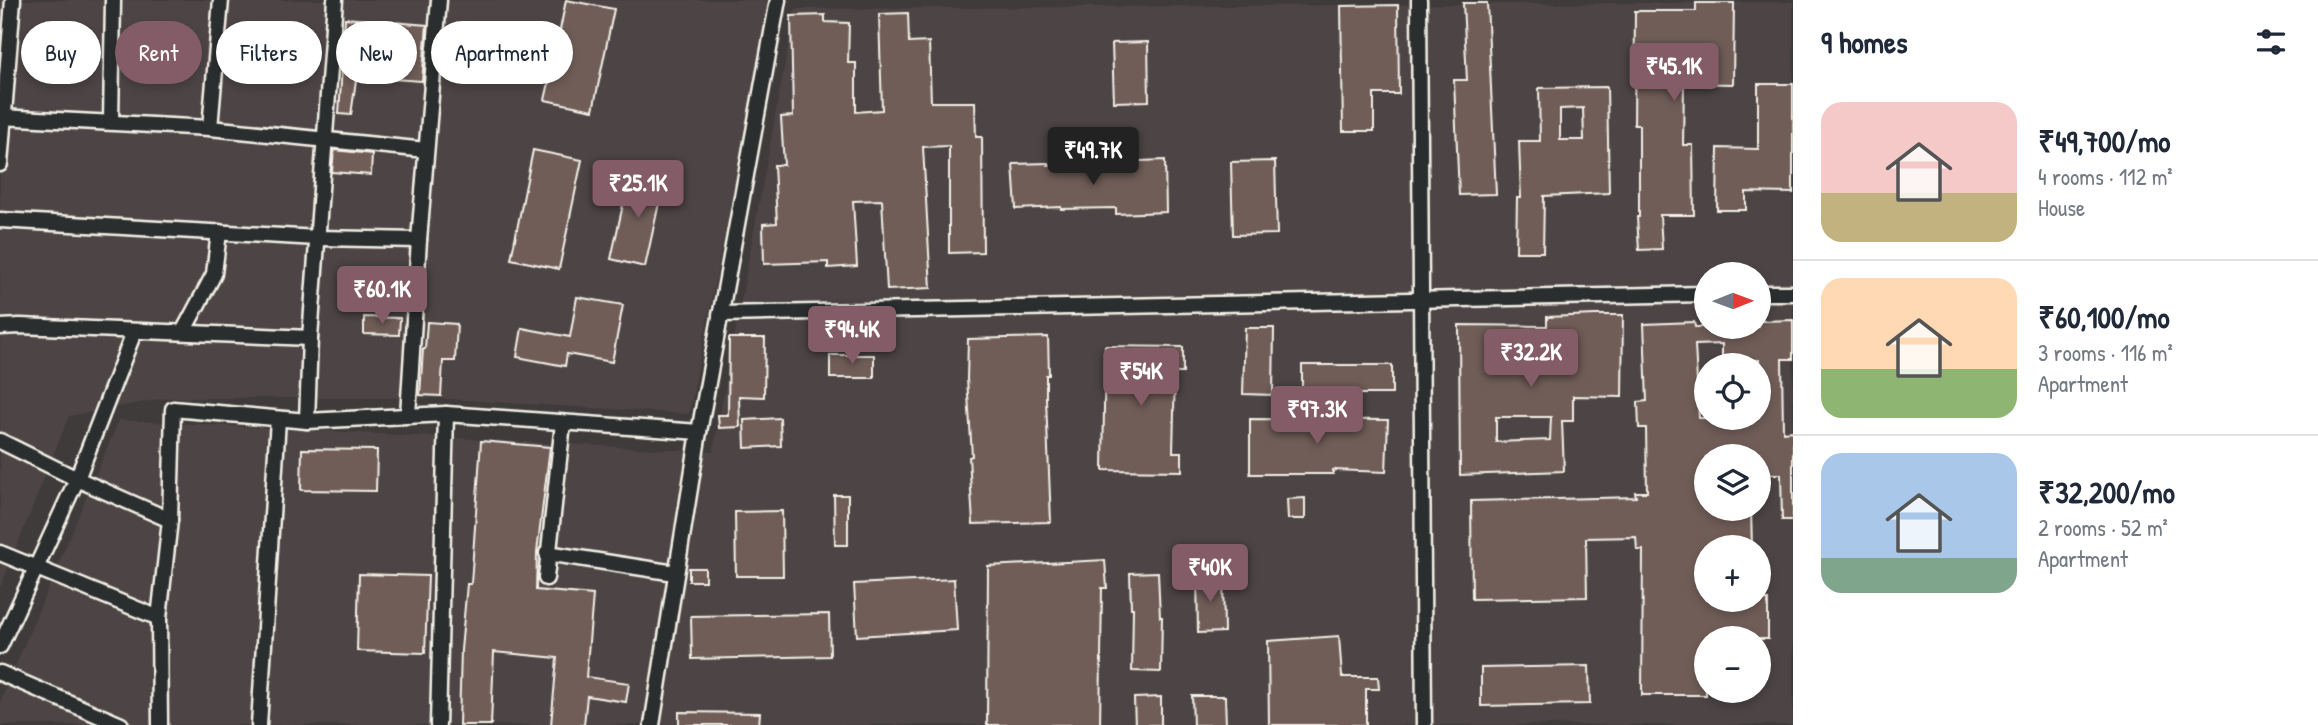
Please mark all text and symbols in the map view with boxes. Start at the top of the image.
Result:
chip: Buy [21,21,101,84]
chip: Rent [115,21,202,84]
chip: Filters [216,21,322,84]
chip: New [336,21,417,84]
chip: Apartment [431,21,573,84]
text: 9 homes [1821,22,1908,62]
icon: filters [2252,23,2290,61]
pin: ₹45.1K [1617,43,1731,103]
text: ₹45.1K [1646,50,1702,81]
text: ₹49,700/mo [2038,121,2170,161]
pin: ₹49.7K [1036,128,1150,187]
icon: home [1877,130,1961,214]
text: ₹49.7K [1064,134,1122,165]
pin: ₹25.1K [581,160,695,220]
text: 4 rooms · 112 m² [2038,161,2173,192]
text: ₹25.1K [609,167,667,198]
text: House [2038,192,2085,223]
north arrow [1694,262,1771,340]
map controls [1694,262,1771,703]
pin: ₹60.1K [325,266,439,326]
text: ₹60.1K [353,273,411,304]
text: ₹60,100/mo [2038,297,2170,337]
pin: ₹94.4K [795,306,909,366]
icon: home [1877,306,1961,390]
text: ₹94.4K [824,313,880,344]
pin: ₹32.2K [1474,330,1588,389]
text: ₹32.2K [1500,336,1562,367]
text: 3 rooms · 116 m² [2038,337,2173,368]
pin: ₹54K [1100,348,1182,408]
button: locate [1694,353,1771,430]
text: ₹54K [1119,355,1163,386]
text: Apartment [2038,368,2128,399]
pin: ₹97.3K [1260,386,1374,446]
text: ₹97.3K [1287,393,1347,424]
button: layers [1694,444,1771,521]
text: ₹32,200/mo [2038,472,2175,512]
icon: home [1877,481,1961,565]
text: 2 rooms · 52 m² [2038,512,2168,543]
button: + [1694,535,1771,612]
text: Apartment [2038,543,2128,574]
pin: ₹40K [1169,544,1251,604]
text: ₹40K [1188,551,1232,582]
button: − [1694,626,1771,703]

